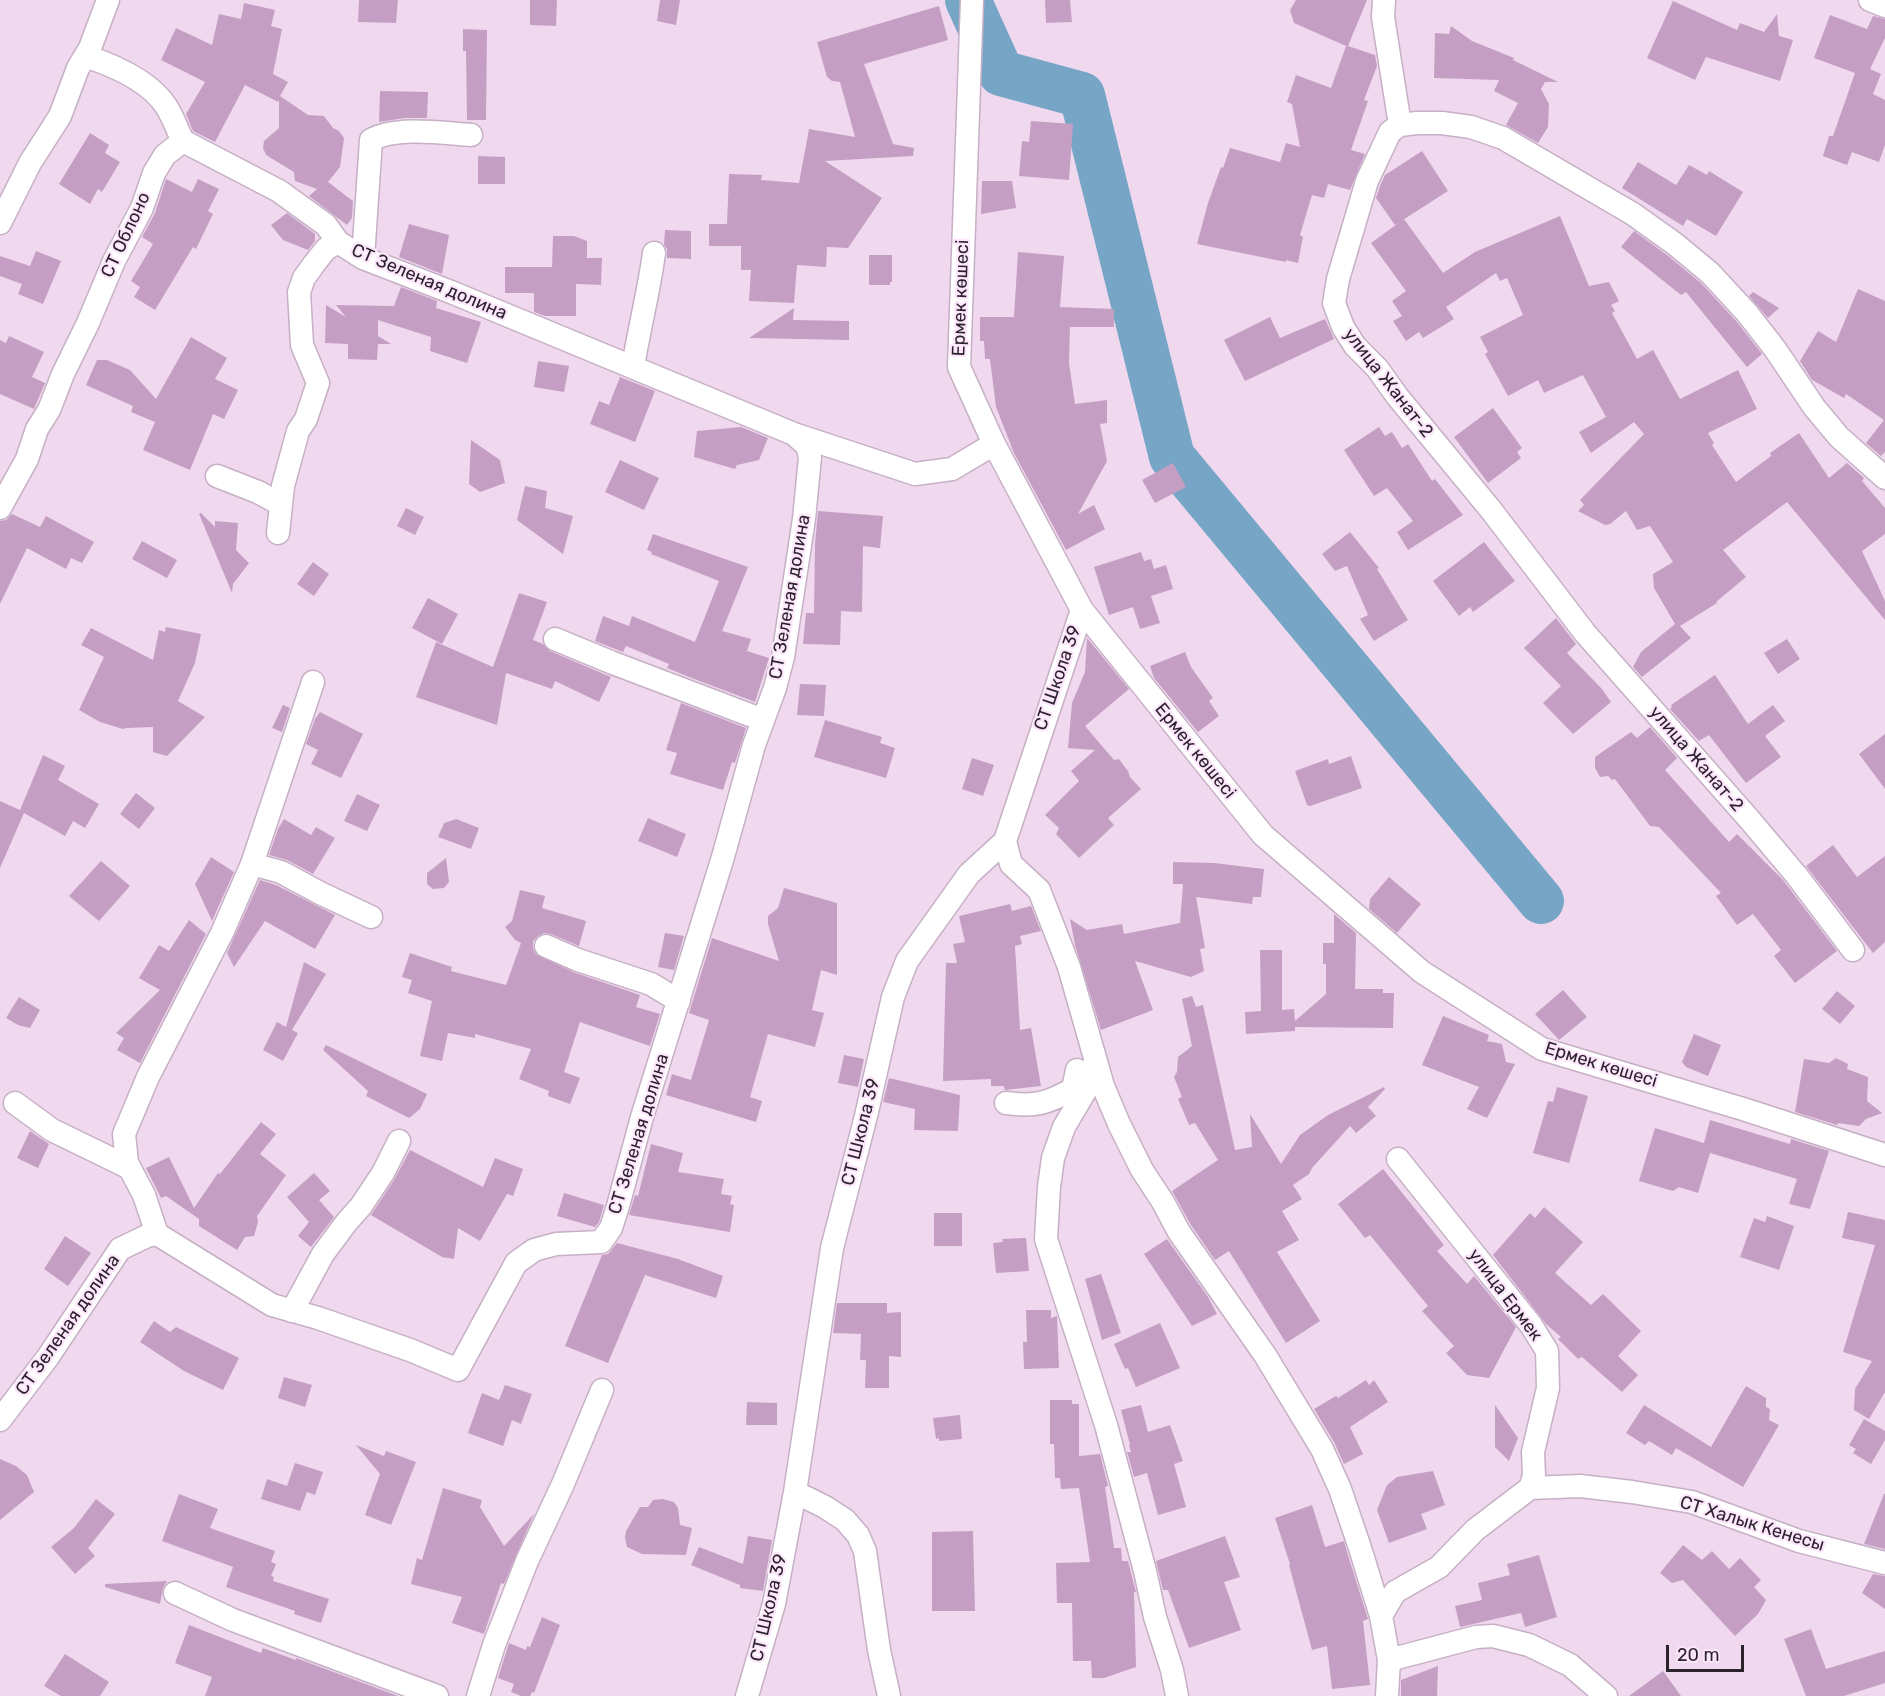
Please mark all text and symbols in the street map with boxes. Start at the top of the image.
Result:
street label: СТ Облоно [97,189,155,281]
street label: СТ Зеленая долина [348,239,510,325]
street label: Ермек көшесі [948,239,974,357]
street label: улица Жанат-2 [1339,324,1437,442]
street label: СТ Зеленая долина [765,513,815,681]
street label: СТ Школа 39 [1030,623,1086,733]
street label: Ермек көшесі [1150,699,1240,803]
street label: улица Жанат-2 [1644,702,1748,816]
street label: Ермек көшесі [1542,1038,1660,1092]
street label: СТ Зеленая долина [604,1051,674,1217]
street label: СТ Школа 39 [837,1076,885,1188]
street label: улица Ермек [1463,1245,1547,1345]
street label: СТ Зеленая долина [11,1250,125,1400]
street label: СТ Халык Кенесы [1677,1492,1827,1556]
street label: СТ Школа 39 [746,1552,792,1664]
scale bar [1669,1633,1747,1671]
text: 20 m [1677,1644,1719,1666]

